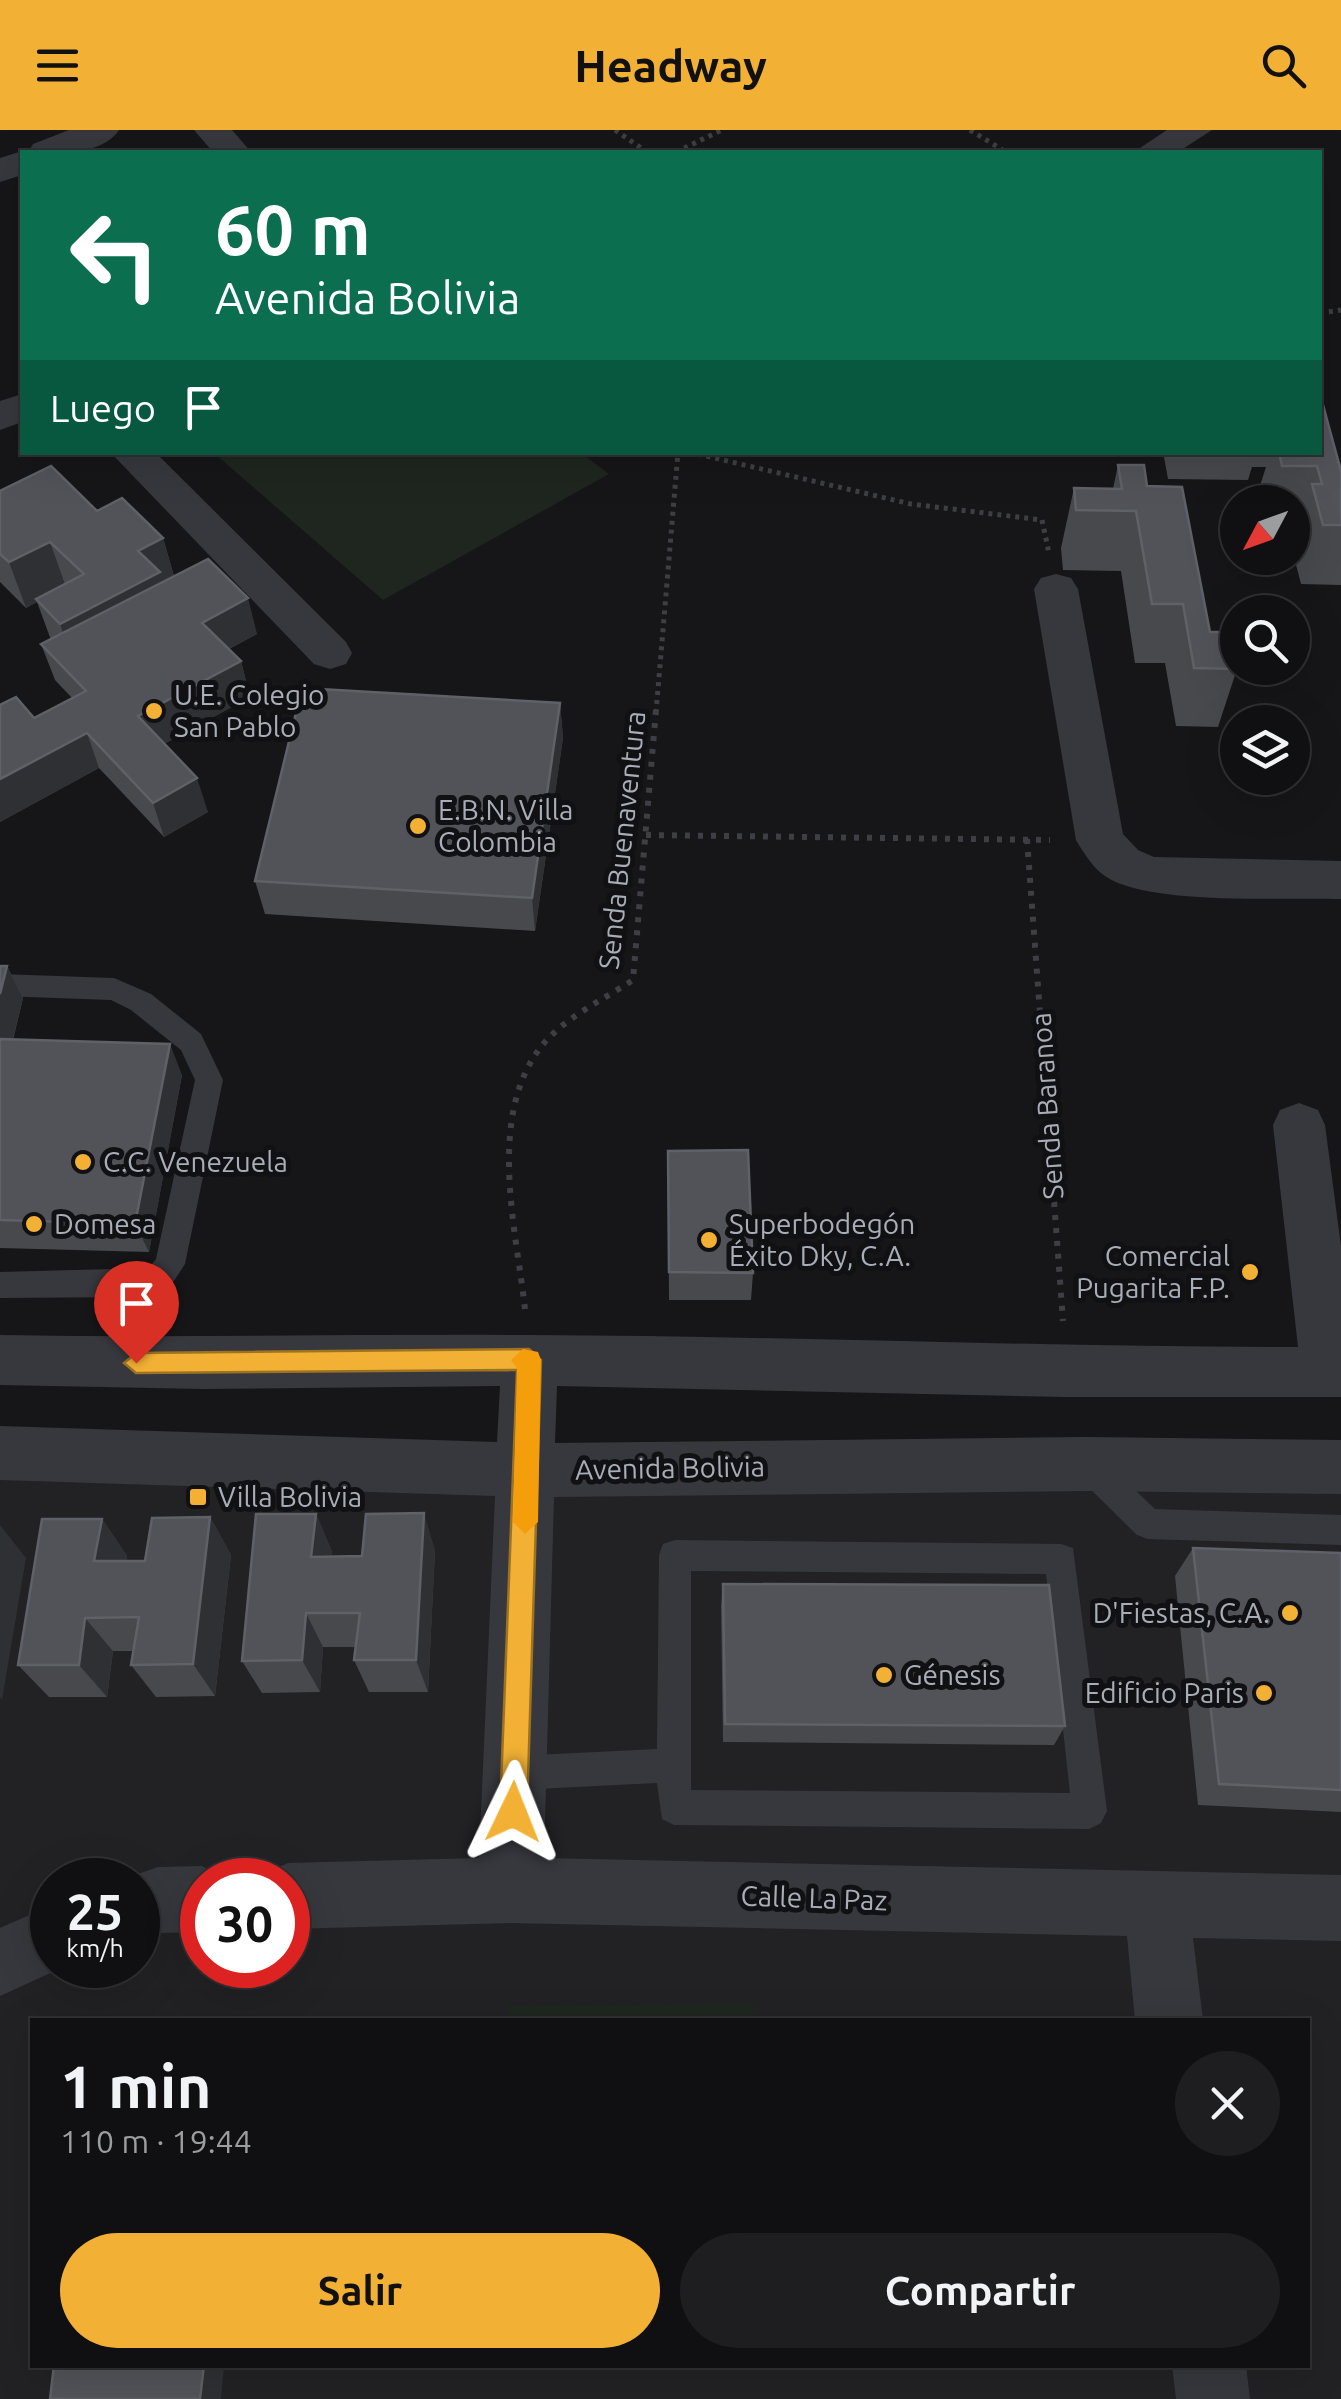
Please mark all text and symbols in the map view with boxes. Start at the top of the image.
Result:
icon: menu [30,38,85,93]
icon: search [1256,38,1311,93]
text: Headway [574,40,767,91]
icon: left [50,190,180,320]
text: 60 m [215,190,371,268]
text: Avenida Bolivia [215,272,520,323]
icon: arrive [176,380,231,435]
text: Luego [50,387,156,429]
north arrow [1220,485,1310,575]
map controls [1220,485,1310,795]
button: search [1220,595,1310,685]
place label: U.E. Colegio San Pablo [174,679,324,742]
marker: U.E. Colegio San Pablo [143,700,165,722]
button: layers [1220,705,1310,795]
street label: Senda Buenaventura [593,709,651,971]
place label: E.B.N. Villa Colombia [438,794,573,857]
marker: E.B.N. Villa Colombia [407,815,429,837]
street label: Senda Baranoa [1025,1012,1068,1200]
place label: C.C. Venezuela [103,1146,288,1177]
marker: C.C. Venezuela [72,1151,94,1173]
place label: Domesa [54,1208,156,1239]
place label: Superbodegón Éxito Dky, C.A. [729,1208,915,1271]
marker: Domesa [23,1213,45,1235]
marker: Superbodegón Éxito Dky, C.A. [698,1229,720,1251]
place label: Comercial Pugarita F.P. [1076,1240,1230,1303]
pin [94,1261,179,1364]
marker: Comercial Pugarita F.P. [1239,1261,1261,1283]
icon: arrive [109,1276,164,1331]
street label: Avenida Bolivia [575,1450,765,1485]
place label: Villa Bolivia [218,1481,362,1512]
marker: Villa Bolivia [187,1486,209,1508]
place label: D'Fiestas, C.A. [1093,1597,1270,1628]
marker: D'Fiestas, C.A. [1279,1602,1301,1624]
place label: Génesis [904,1659,1001,1690]
marker: Génesis [873,1664,895,1686]
place label: Edificio Paris [1085,1677,1244,1708]
marker: Edificio Paris [1253,1682,1275,1704]
position arrow [461,1760,565,1864]
speed limit sign: 30 [180,1858,310,1988]
street label: Calle La Paz [740,1879,888,1916]
text: 25 [67,1883,123,1939]
text: km/h [66,1934,124,1962]
button: close [1175,2051,1280,2156]
text: 1 min [60,2052,212,2119]
text: 110 m · 19:44 [60,2123,252,2159]
button: Salir [60,2233,660,2348]
button: Compartir [680,2233,1280,2348]

